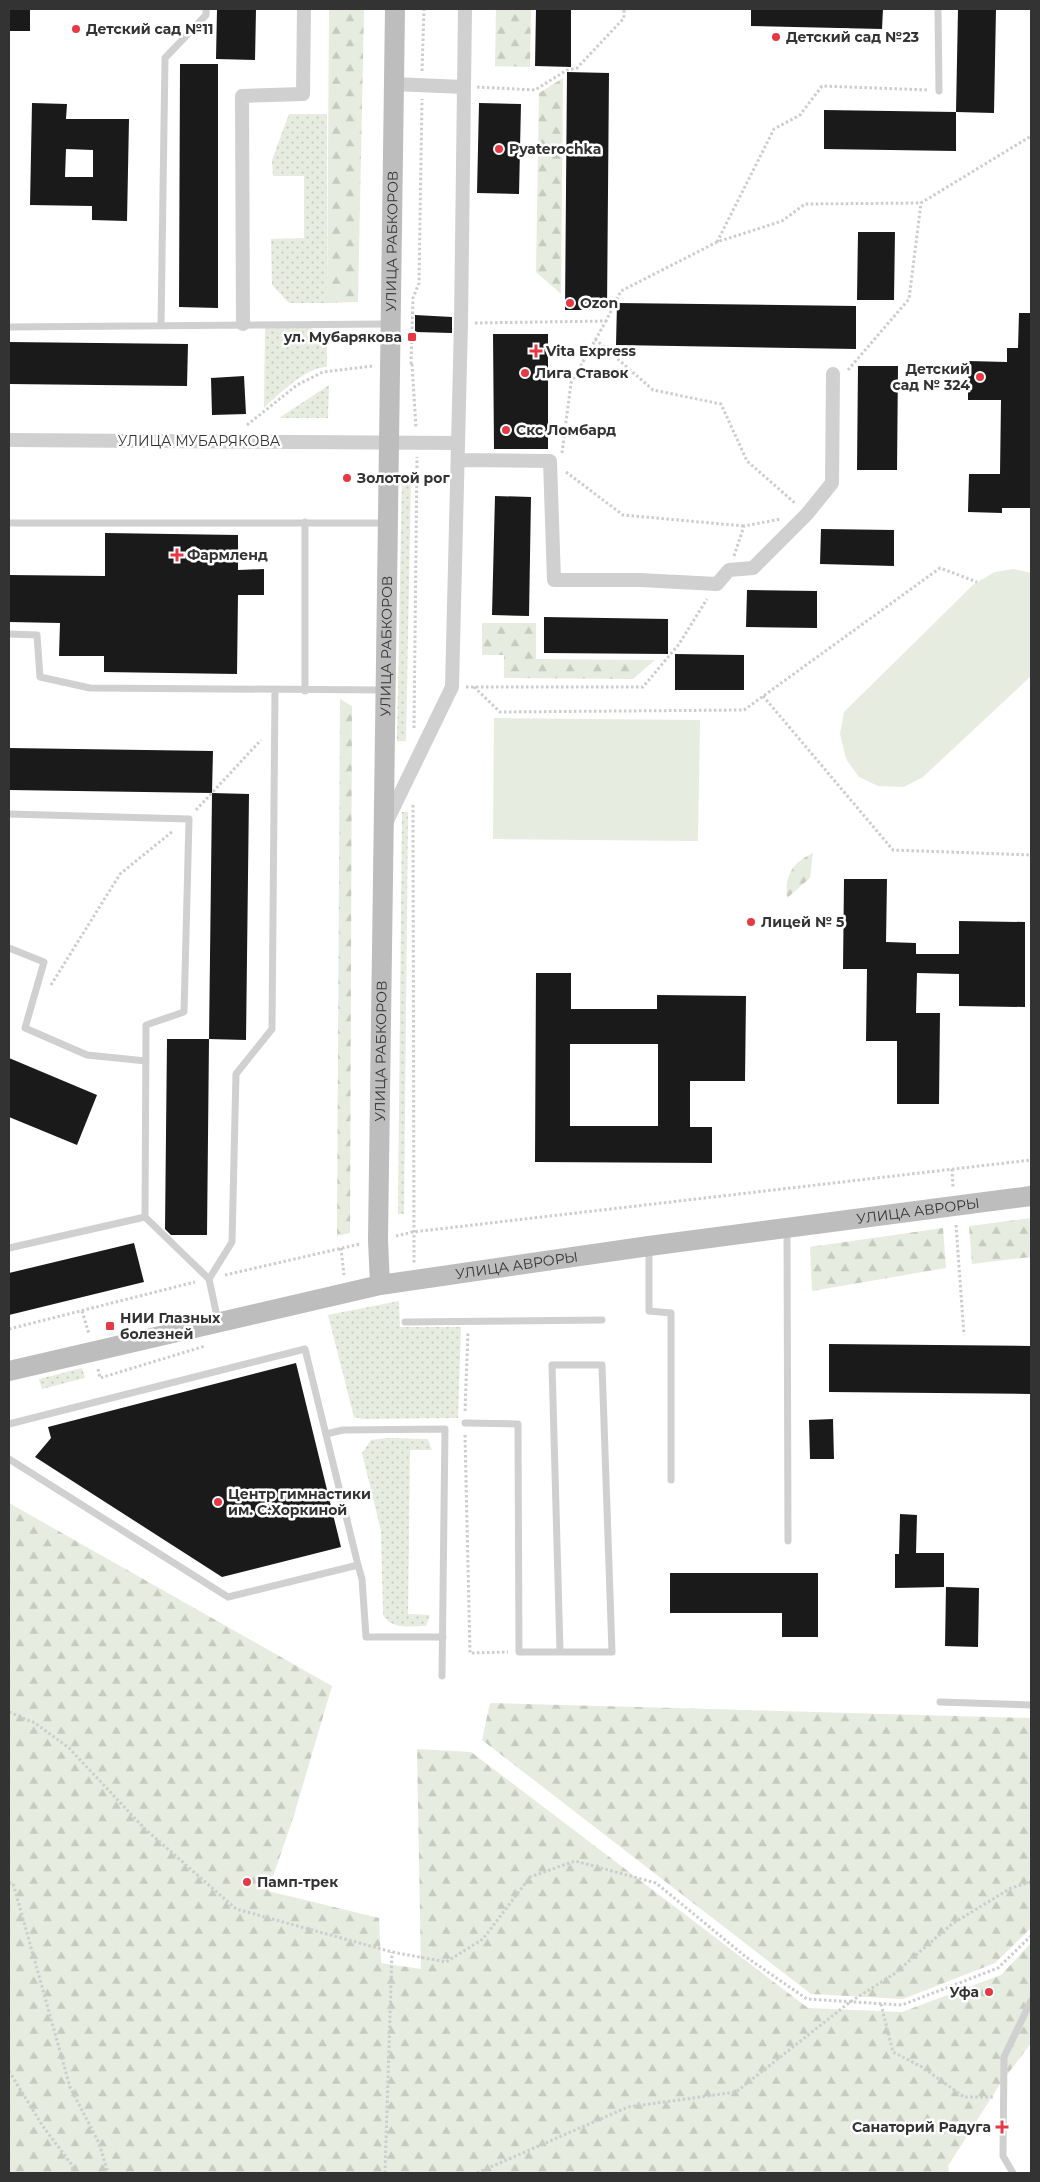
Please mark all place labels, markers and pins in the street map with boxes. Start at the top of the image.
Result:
place label: Детский сад №11 [86,20,213,38]
marker: Детский сад №11 [70,23,82,35]
place label: Детский сад №23 [786,28,919,46]
marker: Детский сад №23 [770,31,782,43]
place label: Pyaterochka [509,140,601,158]
marker: Pyaterochka [493,143,505,155]
place label: Ozon [580,294,618,312]
marker: Ozon [564,297,576,309]
place label: ул. Мубарякова [283,328,402,346]
marker: ул. Мубарякова [406,331,418,343]
place label: Vita Express [545,342,636,360]
marker: Vita Express [530,345,542,357]
place label: Детский сад № 324 [892,360,970,394]
place label: Лига Ставок [535,364,629,382]
marker: Лига Ставок [519,367,531,379]
marker: Детский сад № 324 [974,371,986,383]
place label: Скс Ломбард [516,421,616,439]
marker: Скс Ломбард [500,424,512,436]
place label: Золотой рог [356,469,450,487]
marker: Золотой рог [341,472,353,484]
place label: Фармленд [187,546,268,564]
marker: Фармленд [171,549,183,561]
place label: Лицей № 5 [761,913,844,931]
marker: Лицей № 5 [745,916,757,928]
place label: НИИ Глазных болезней [120,1309,221,1343]
marker: НИИ Глазных болезней [104,1320,116,1332]
place label: Центр гимнастики им. С.Хоркиной [228,1485,371,1519]
marker: Центр гимнастики им. С.Хоркиной [212,1496,224,1508]
place label: Памп-трек [257,1873,338,1891]
marker: Памп-трек [241,1876,253,1888]
place label: Уфа [949,1983,979,2001]
marker: Уфа [983,1986,995,1998]
place label: Санаторий Радуга [852,2118,991,2136]
marker: Санаторий Радуга [995,2120,1009,2134]

